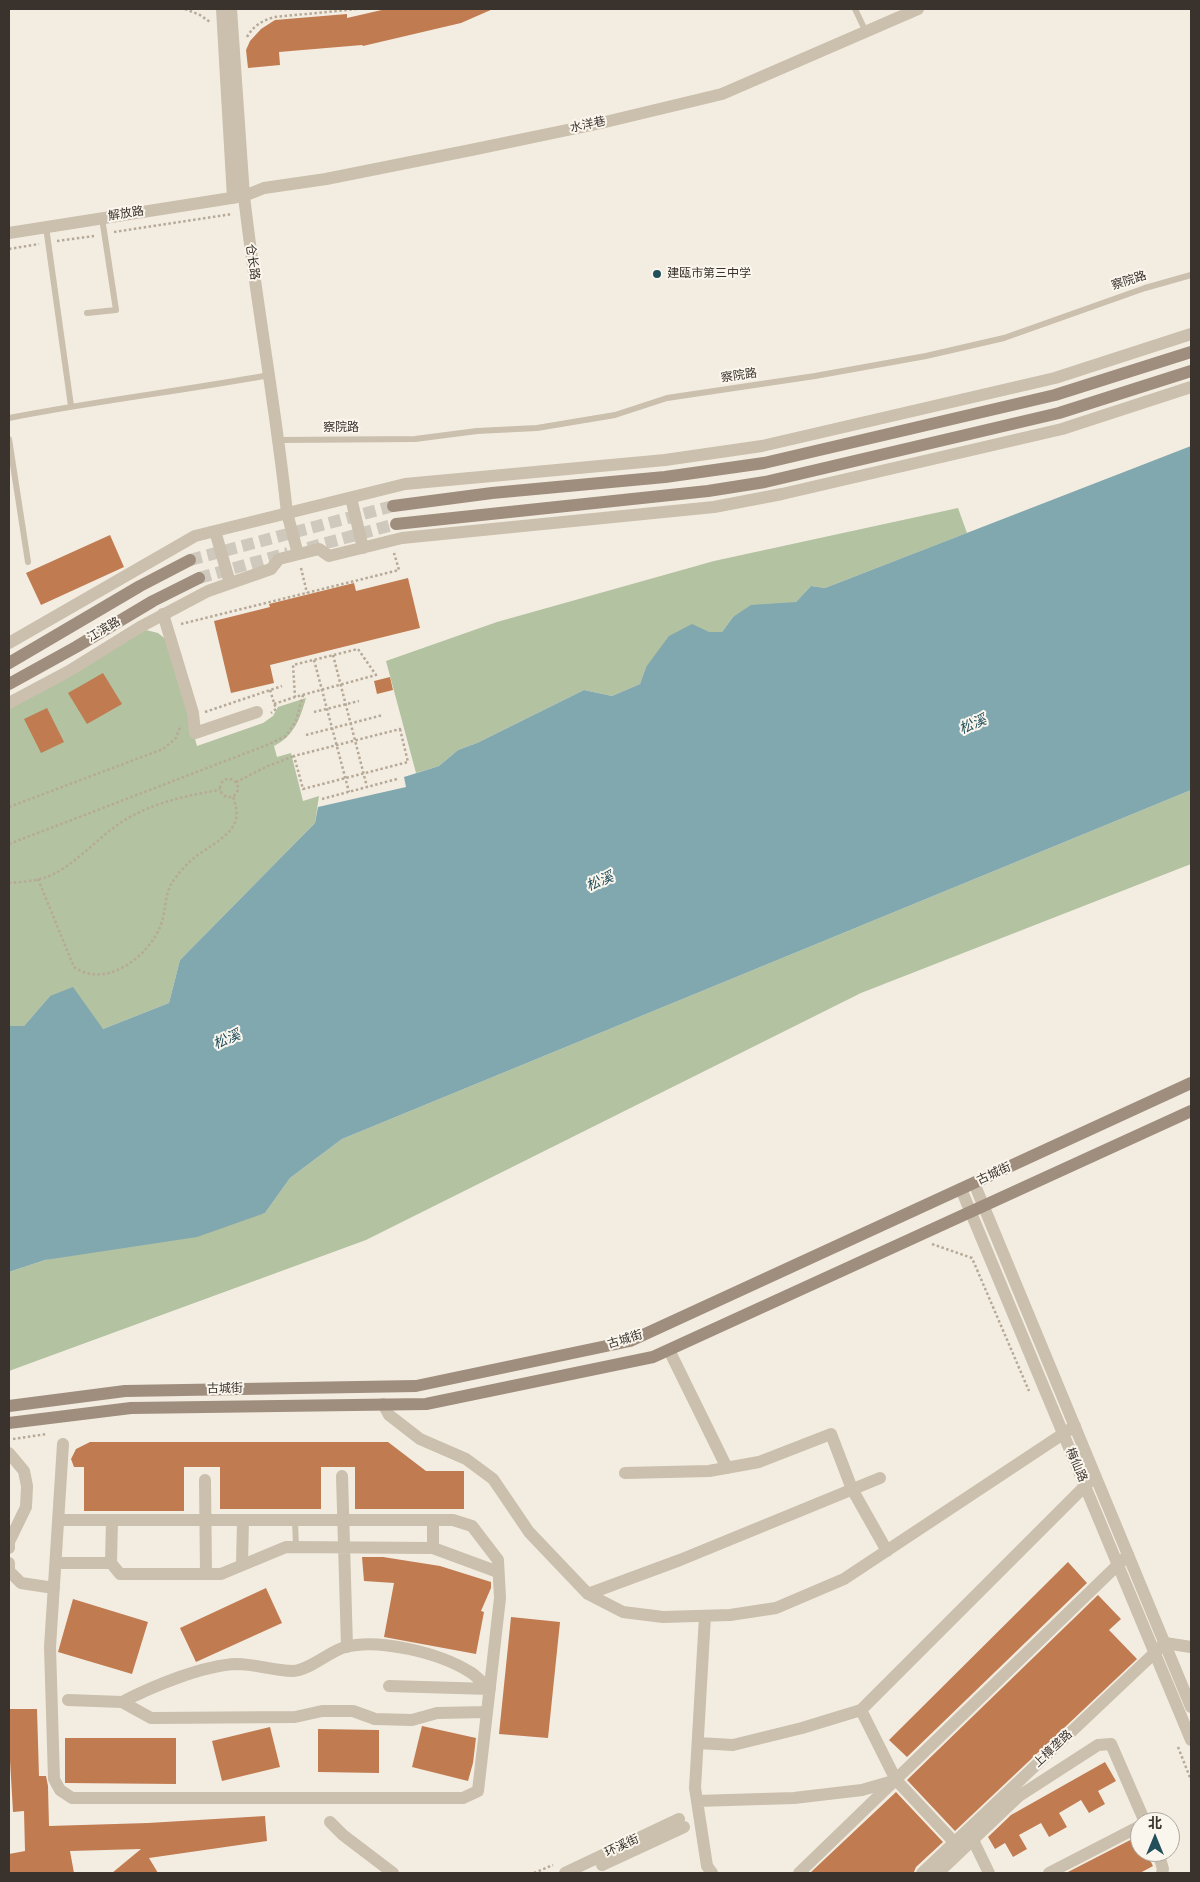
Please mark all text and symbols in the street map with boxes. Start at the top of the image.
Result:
street label: 水洋巷 [569,114,607,136]
street label: 解放路 [107,204,145,224]
street label: 仓长路 [242,243,262,281]
place label: 建瓯市第三中学 [667,267,751,281]
marker: 建瓯市第三中学 [651,268,663,280]
street label: 察院路 [1110,269,1148,293]
street label: 察院路 [720,366,758,386]
street label: 察院路 [323,421,359,435]
street label: 江滨路 [85,615,123,645]
water label: 松溪 [957,712,989,738]
water label: 松溪 [584,869,616,895]
water label: 松溪 [211,1027,243,1053]
street label: 古城街 [975,1160,1013,1188]
street label: 古城街 [606,1328,644,1352]
street label: 古城街 [207,1381,243,1397]
street label: 梅仙路 [1062,1446,1090,1484]
street label: 上樟垄路 [1031,1727,1075,1771]
north arrow [1130,1812,1180,1862]
text: 北 [1148,1814,1162,1832]
street label: 环溪街 [603,1832,641,1860]

